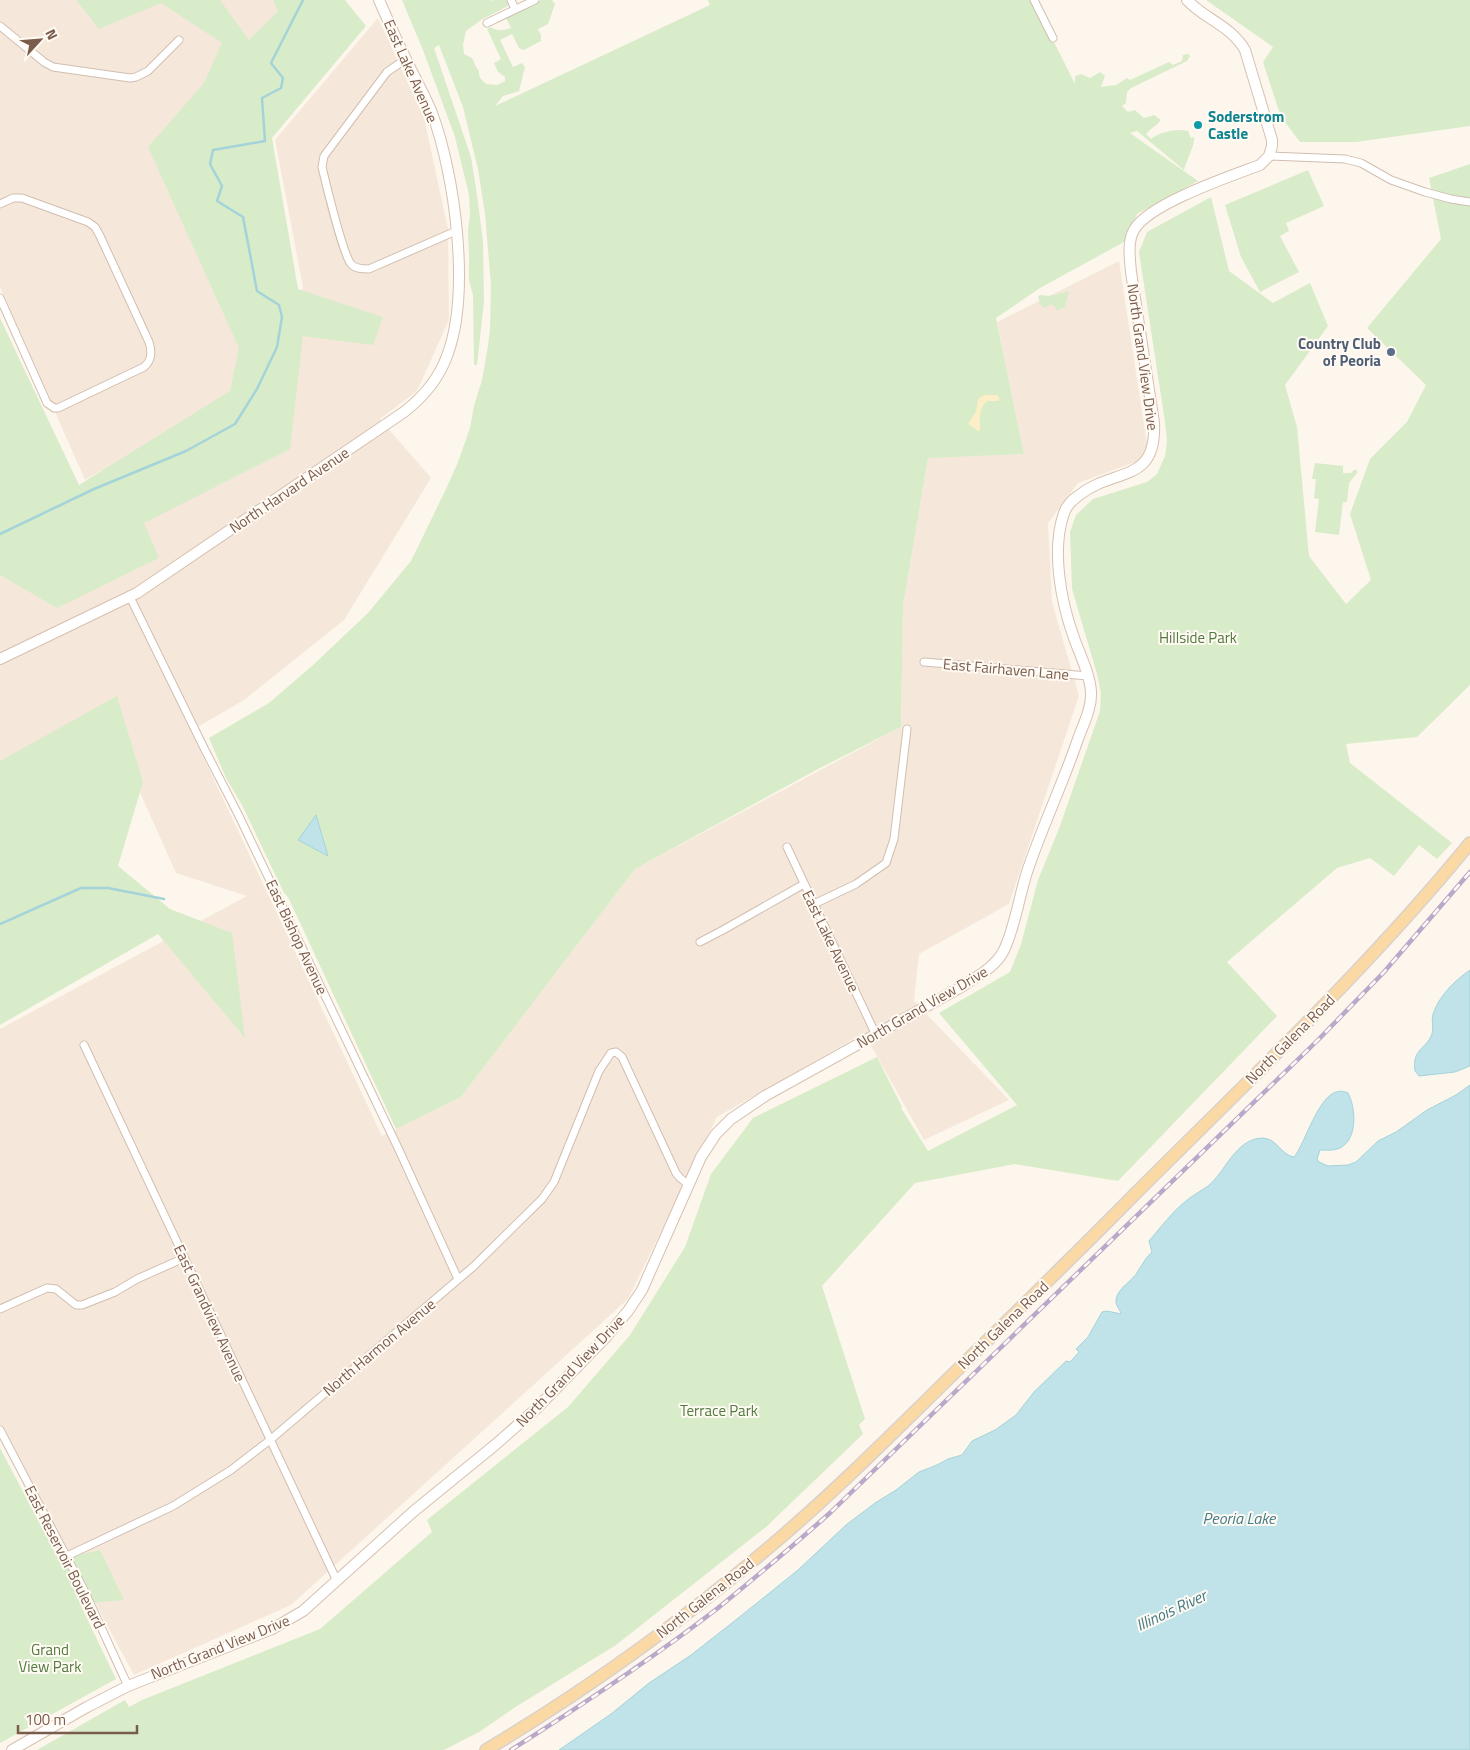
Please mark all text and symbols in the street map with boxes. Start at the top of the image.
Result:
north arrow [15,15,65,65]
street label: East Lake Avenue [378,16,444,126]
text: N [41,25,64,43]
place label: Soderstrom Castle [1208,105,1284,145]
marker: Soderstrom Castle [1192,119,1204,131]
street label: North Grand View Drive [1121,282,1165,432]
place label: Country Club of Peoria [1298,332,1381,372]
marker: Country Club of Peoria [1385,346,1397,358]
street label: North Harvard Avenue [224,441,354,539]
park label: Hillside Park [1159,626,1237,649]
street label: East Fairhaven Lane [942,652,1070,686]
street label: East Bishop Avenue [260,876,334,998]
street label: East Lake Avenue [796,886,866,996]
street label: North Grand View Drive [852,960,992,1054]
street label: North Galena Road [1240,989,1340,1089]
street label: East Grandview Avenue [168,1241,252,1385]
street label: North Galena Road [952,1275,1054,1375]
street label: North Harmon Avenue [317,1293,441,1401]
street label: North Grand View Drive [510,1310,630,1432]
park label: Terrace Park [680,1399,758,1422]
street label: East Reservoir Boulevard [19,1481,111,1633]
water label: Peoria Lake [1203,1506,1277,1530]
street label: North Galena Road [651,1552,759,1644]
water label: Illinois River [1132,1582,1212,1637]
street label: North Grand View Drive [147,1609,293,1685]
park label: Grand View Park [19,1638,81,1678]
scale bar [18,1702,136,1734]
text: 100 m [25,1708,66,1731]

